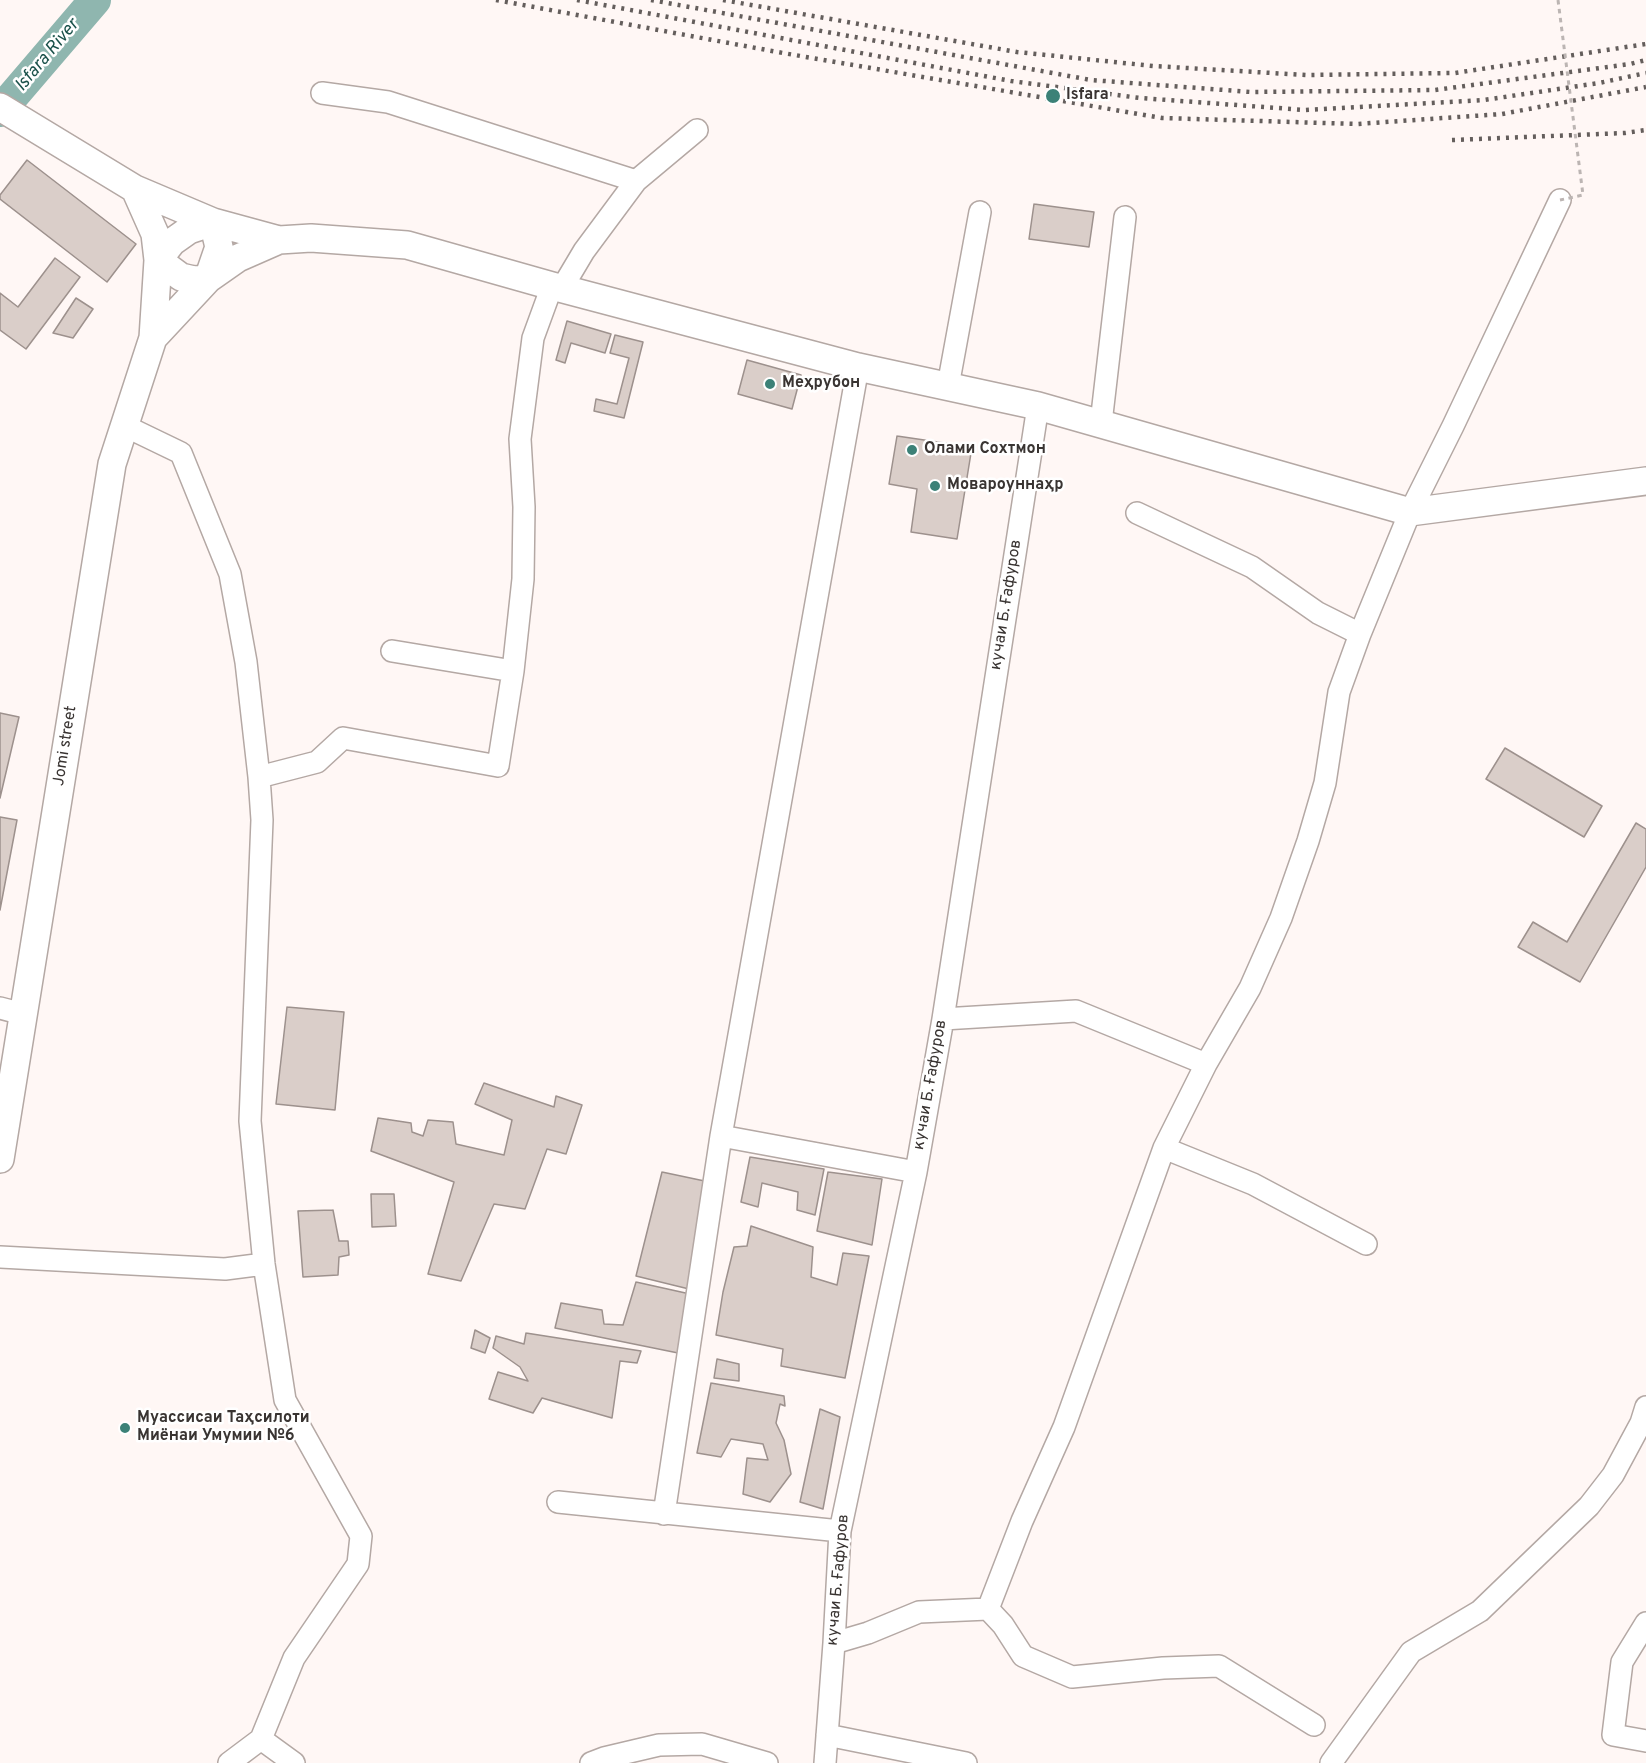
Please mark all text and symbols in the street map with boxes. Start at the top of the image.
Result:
water label: Isfara River [11,15,85,97]
place label: Isfara [1066,86,1109,106]
marker: Isfara [1044,87,1062,105]
place label: Меҳрубон [782,374,860,394]
marker: Меҳрубон [763,377,777,391]
place label: Олами Сохтмон [924,440,1046,460]
marker: Олами Сохтмон [905,443,919,457]
place label: Мовароуннаҳр [947,476,1064,496]
marker: Мовароуннаҳр [928,479,942,493]
street label: кучаи Б. Ғафуров [987,538,1027,672]
street label: Jomi street [50,705,82,787]
street label: кучаи Б. Ғафуров [910,1018,952,1152]
place label: Муассисаи Таҳсилоти Миёнаи Умумии №6 [137,1409,310,1447]
marker: Муассисаи Таҳсилоти Миёнаи Умумии №6 [118,1421,132,1435]
street label: кучаи Б. Ғафуров [824,1514,854,1646]

